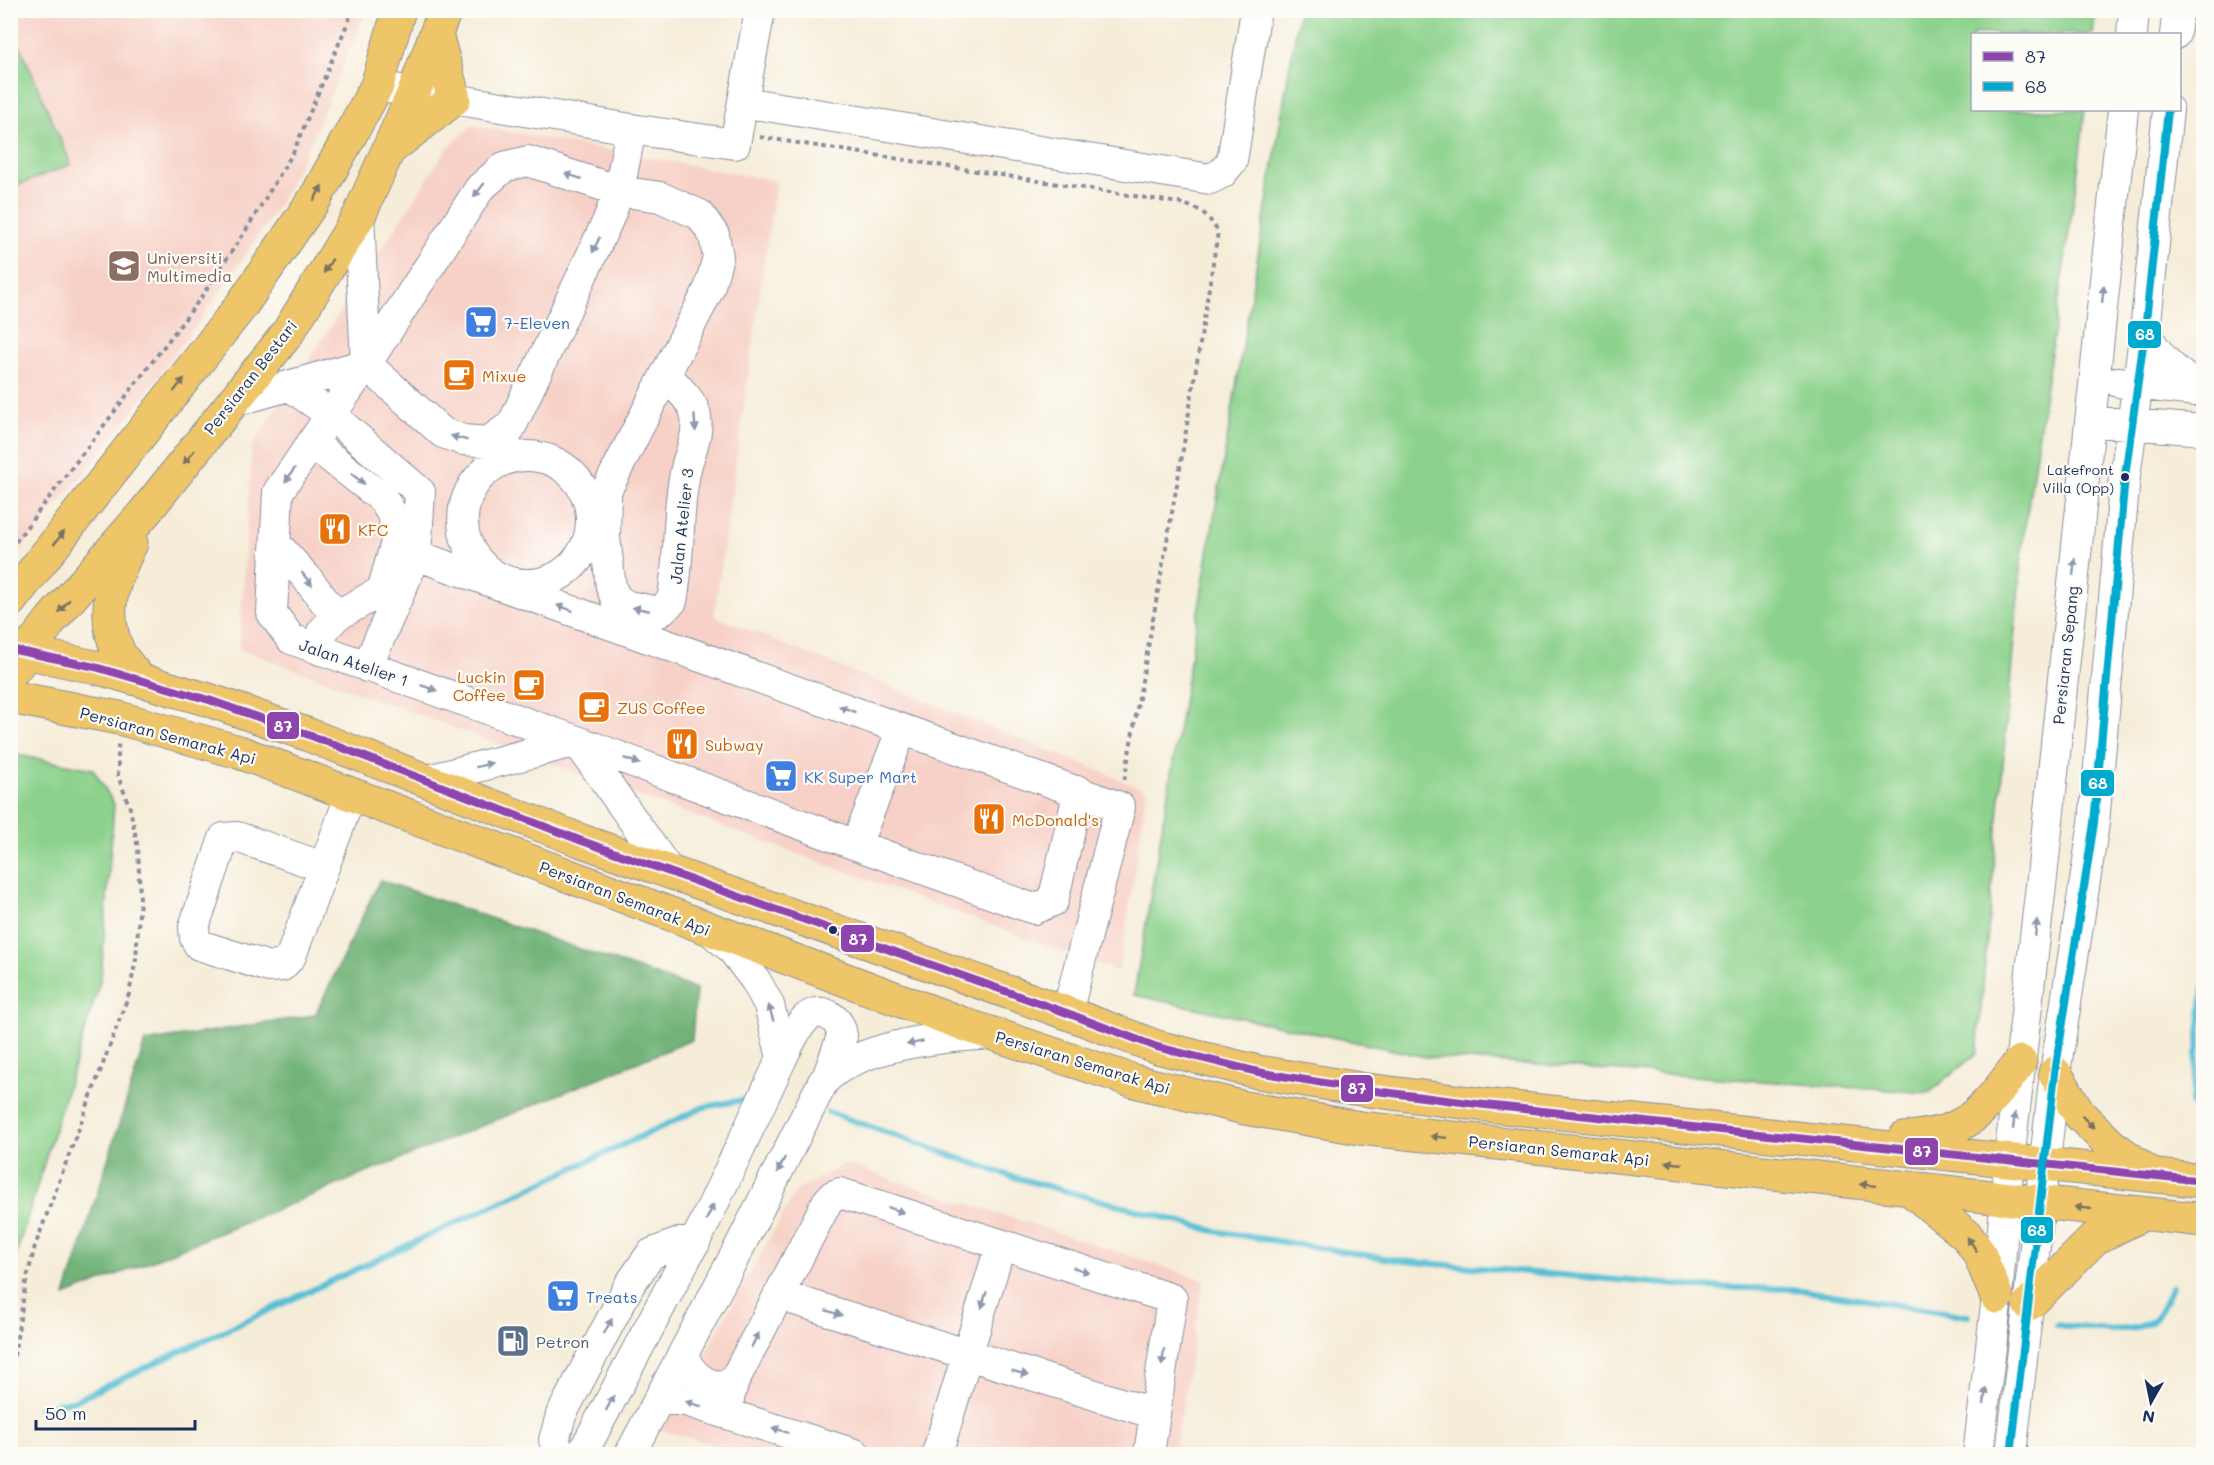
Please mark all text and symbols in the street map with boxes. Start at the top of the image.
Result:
legend [1971,33,2181,111]
text: 87 [2025,44,2046,68]
text: 68 [2025,74,2047,98]
one-way arrow [564,171,582,180]
one-way arrow [473,182,486,198]
one-way arrow [313,184,323,201]
one-way arrow [592,236,601,253]
place label: Universiti Multimedia [147,247,232,286]
school or university icon: Universiti Multimedia [106,248,142,284]
one-way arrow [323,258,334,274]
one-way arrow [2098,284,2108,303]
supermarket icon: 7-Eleven [463,304,499,340]
place label: 7-Eleven [504,312,570,333]
street label: Persiaran Bestari [199,315,301,439]
line badge: 68 [2127,320,2162,349]
text: 68 [2135,323,2155,344]
cafe icon: Mixue [441,357,477,393]
place label: Mixue [482,365,526,386]
one-way arrow [173,377,185,392]
one-way arrow [690,413,700,432]
one-way arrow [450,433,468,442]
one-way arrow [182,449,195,465]
place label: Lakefront Villa (Opp) [2043,460,2114,497]
one-way arrow [285,467,296,483]
street label: Jalan Atelier 3 [664,467,698,585]
marker: Lakefront Villa (Opp) [2119,471,2131,483]
one-way arrow [350,473,366,486]
restaurant icon: KFC [317,511,353,547]
place label: KFC [358,519,388,540]
one-way arrow [53,531,65,546]
one-way arrow [2069,557,2079,576]
one-way arrow [301,571,313,587]
street label: Persiaran Sepang [2047,585,2083,725]
one-way arrow [57,598,70,614]
one-way arrow [556,602,574,612]
one-way arrow [632,604,651,613]
street label: Jalan Atelier 1 [297,634,411,690]
place label: Luckin Coffee [453,666,506,705]
cafe icon: Luckin Coffee [511,667,547,703]
one-way arrow [420,684,438,694]
cafe icon: ZUS Coffee [576,689,612,725]
place label: ZUS Coffee [617,697,706,718]
street label: Persiaran Semarak Api [78,701,258,769]
one-way arrow [838,704,856,714]
line badge: 87 [266,711,300,740]
text: 87 [274,715,292,736]
restaurant icon: Subway [664,726,700,762]
place label: Subway [705,734,764,755]
one-way arrow [624,757,642,767]
supermarket icon: KK Super Mart [763,758,799,794]
one-way arrow [475,760,493,770]
place label: KK Super Mart [804,766,917,787]
line badge: 68 [2080,769,2115,797]
text: 68 [2088,772,2108,793]
restaurant icon: McDonald's [971,801,1007,837]
place label: McDonald's [1012,809,1099,830]
street label: Persiaran Semarak Api [537,856,713,940]
one-way arrow [2031,918,2041,937]
unlabelled marker [827,924,839,936]
line badge: 87 [840,924,875,953]
text: 87 [849,928,867,949]
one-way arrow [766,1004,775,1022]
street label: Persiaran Semarak Api [993,1025,1173,1099]
one-way arrow [905,1039,924,1048]
line badge: 87 [1340,1074,1374,1103]
text: 87 [1348,1077,1366,1098]
one-way arrow [2009,1112,2018,1131]
one-way arrow [2080,1114,2094,1128]
street label: Persiaran Semarak Api [1468,1130,1650,1170]
one-way arrow [1429,1132,1448,1142]
line badge: 87 [1904,1137,1939,1166]
text: 87 [1913,1140,1931,1161]
one-way arrow [776,1157,786,1174]
one-way arrow [1665,1158,1684,1167]
one-way arrow [1858,1180,1877,1189]
one-way arrow [706,1203,715,1220]
one-way arrow [2073,1203,2092,1213]
one-way arrow [887,1206,905,1215]
line badge: 68 [2020,1216,2054,1244]
text: 68 [2027,1219,2047,1240]
one-way arrow [1967,1236,1978,1253]
one-way arrow [1072,1266,1090,1275]
supermarket icon: Treats [545,1278,581,1314]
place label: Treats [586,1286,638,1307]
one-way arrow [979,1291,988,1309]
one-way arrow [825,1309,843,1319]
one-way arrow [603,1317,613,1334]
fuel station icon: Petron [495,1323,531,1359]
place label: Petron [536,1331,589,1352]
one-way arrow [751,1332,760,1349]
one-way arrow [1159,1347,1168,1366]
one-way arrow [1011,1369,1029,1378]
north arrow [2121,1372,2181,1432]
one-way arrow [1980,1387,1990,1406]
scale bar [36,1393,195,1431]
one-way arrow [605,1394,615,1411]
one-way arrow [685,1398,703,1408]
text: 50 m [45,1401,87,1425]
text: N [2141,1406,2156,1429]
one-way arrow [771,1425,789,1435]

